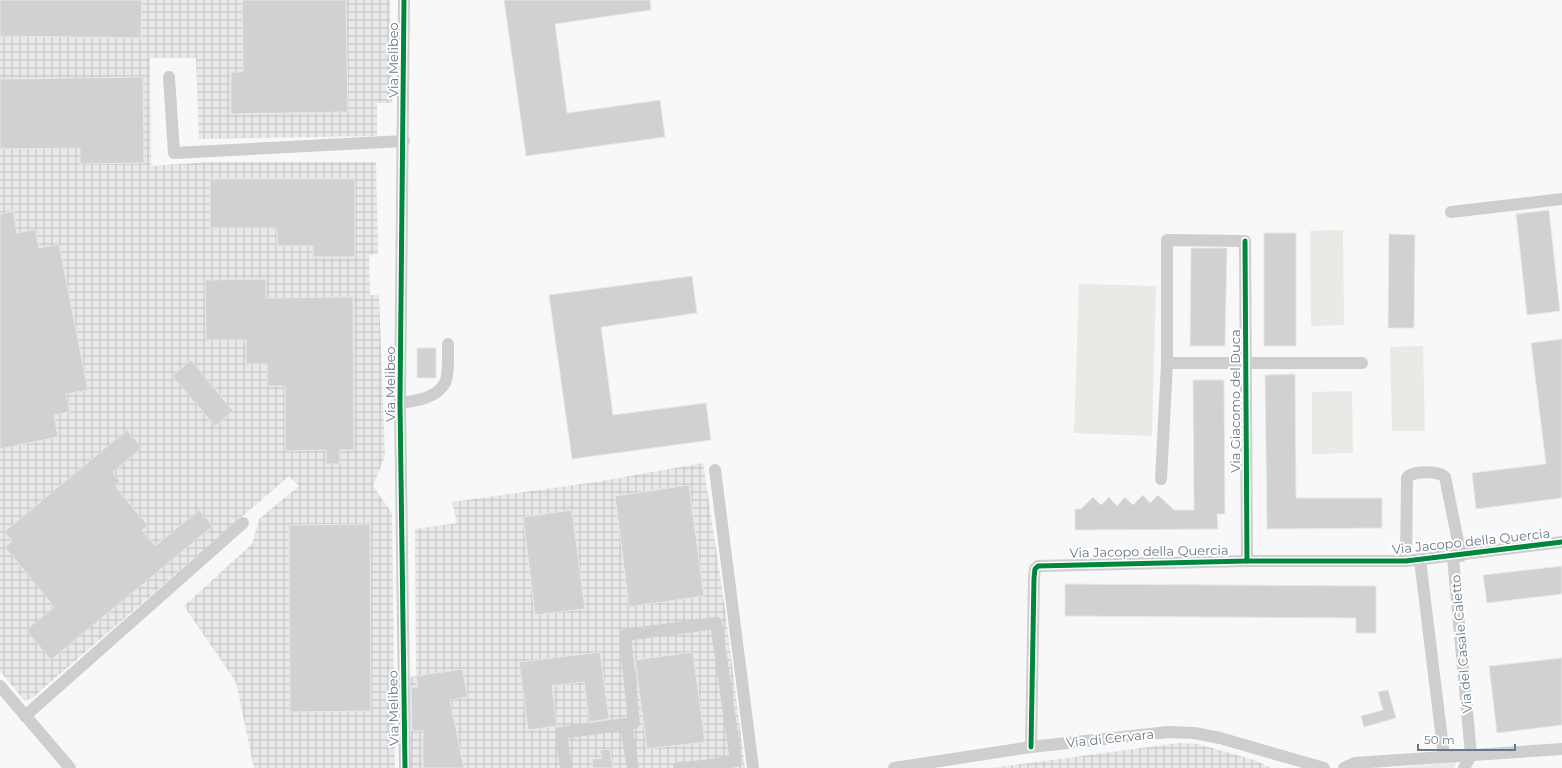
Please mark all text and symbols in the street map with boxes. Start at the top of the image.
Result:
street label: Via Melibeo [385,22,401,98]
street label: Via Giacomo del Duca [1227,329,1243,473]
street label: Via Melibeo [382,346,398,422]
street label: Via Jacopo della Quercia [1391,525,1551,557]
street label: Via Jacopo della Quercia [1069,542,1229,560]
street label: Via del Casale Caletto [1447,574,1475,714]
street label: Via Melibeo [384,670,402,746]
street label: Via di Cervara [1065,725,1155,751]
scale bar [1418,726,1515,752]
text: 50 m [1424,732,1455,747]

